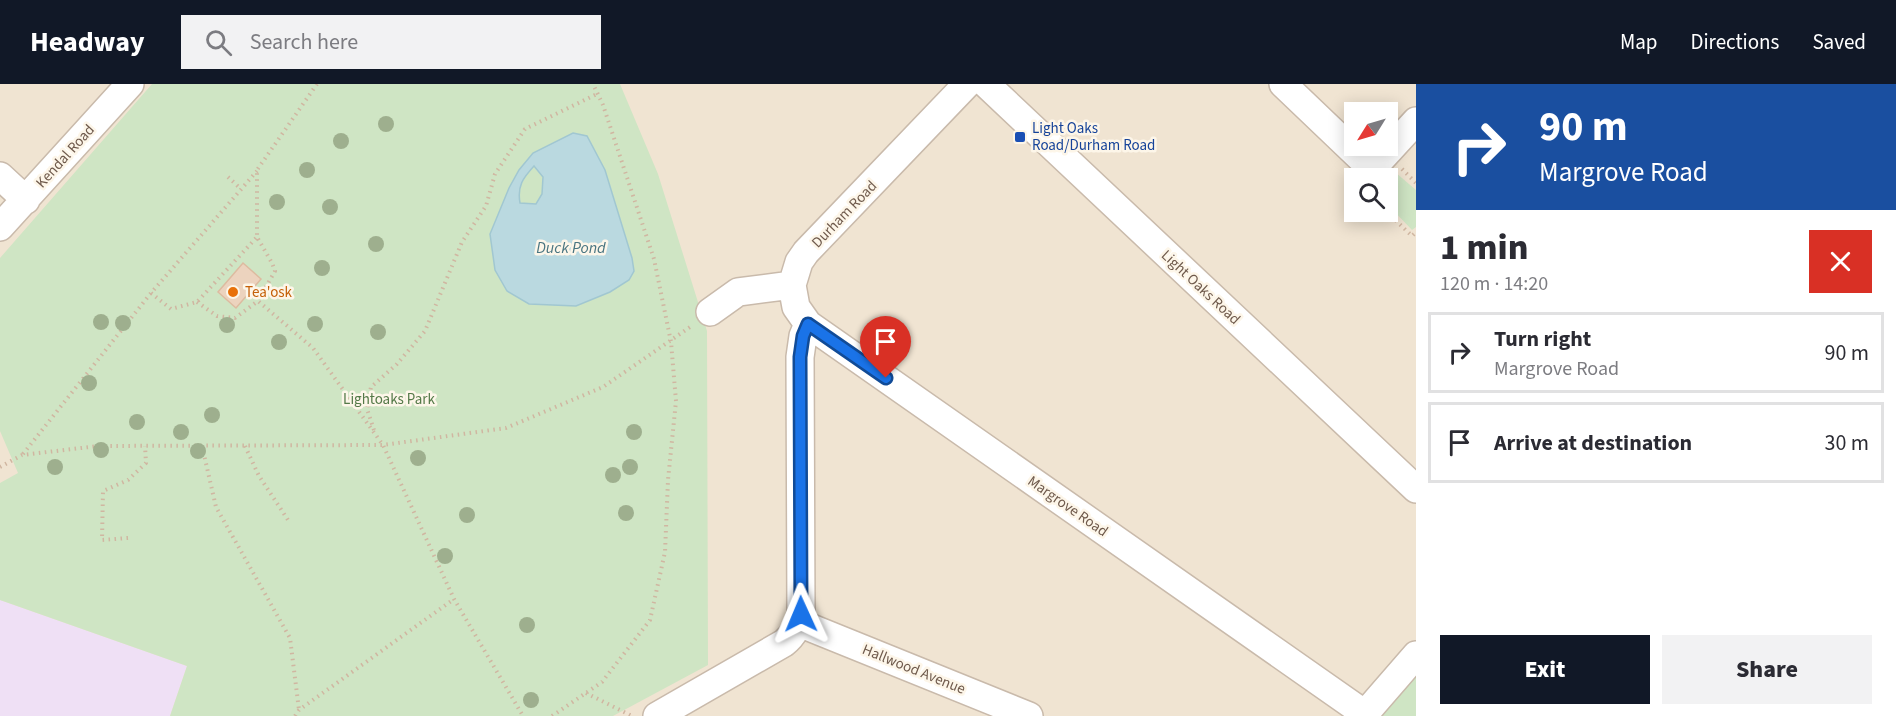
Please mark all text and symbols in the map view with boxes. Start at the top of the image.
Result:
search box [181,15,601,69]
text: Headway [30,22,145,62]
icon: search [202,26,235,59]
text: Search here [250,26,358,58]
text: Map [1620,27,1658,57]
text: Directions [1691,27,1779,57]
text: Saved [1812,27,1866,57]
text: 90 m [1539,97,1628,157]
north arrow [1344,102,1398,156]
map controls [1344,102,1398,222]
icon: right [1440,108,1518,186]
place label: Light Oaks Road/Durham Road [1032,118,1155,156]
street label: Kendal Road [31,120,100,193]
marker: Light Oaks Road/Durham Road [1013,130,1027,144]
text: Margrove Road [1539,153,1708,192]
button: search [1344,168,1398,222]
street label: Durham Road [807,176,882,253]
text: 1 min [1440,222,1528,273]
button: close [1809,230,1872,293]
water label: Duck Pond [536,237,606,259]
street label: Light Oaks Road [1156,245,1245,330]
text: 120 m · 14:20 [1440,270,1548,298]
place label: Tea'osk [245,282,293,303]
marker: Tea'osk [226,285,240,299]
pin [860,316,911,378]
text: Turn right [1494,323,1591,355]
icon: arrive [869,325,902,358]
icon: right [1443,336,1476,369]
text: 90 m [1824,337,1869,369]
text: Margrove Road [1494,355,1619,383]
park label: Lightoaks Park [343,389,435,410]
icon: arrive [1443,426,1476,459]
text: Arrive at destination [1494,427,1692,459]
text: 30 m [1824,427,1869,459]
street label: Margrove Road [1023,471,1112,542]
position arrow [769,582,833,646]
button: Exit [1440,635,1650,704]
button: Share [1662,635,1872,704]
street label: Hallwood Avenue [859,639,969,700]

